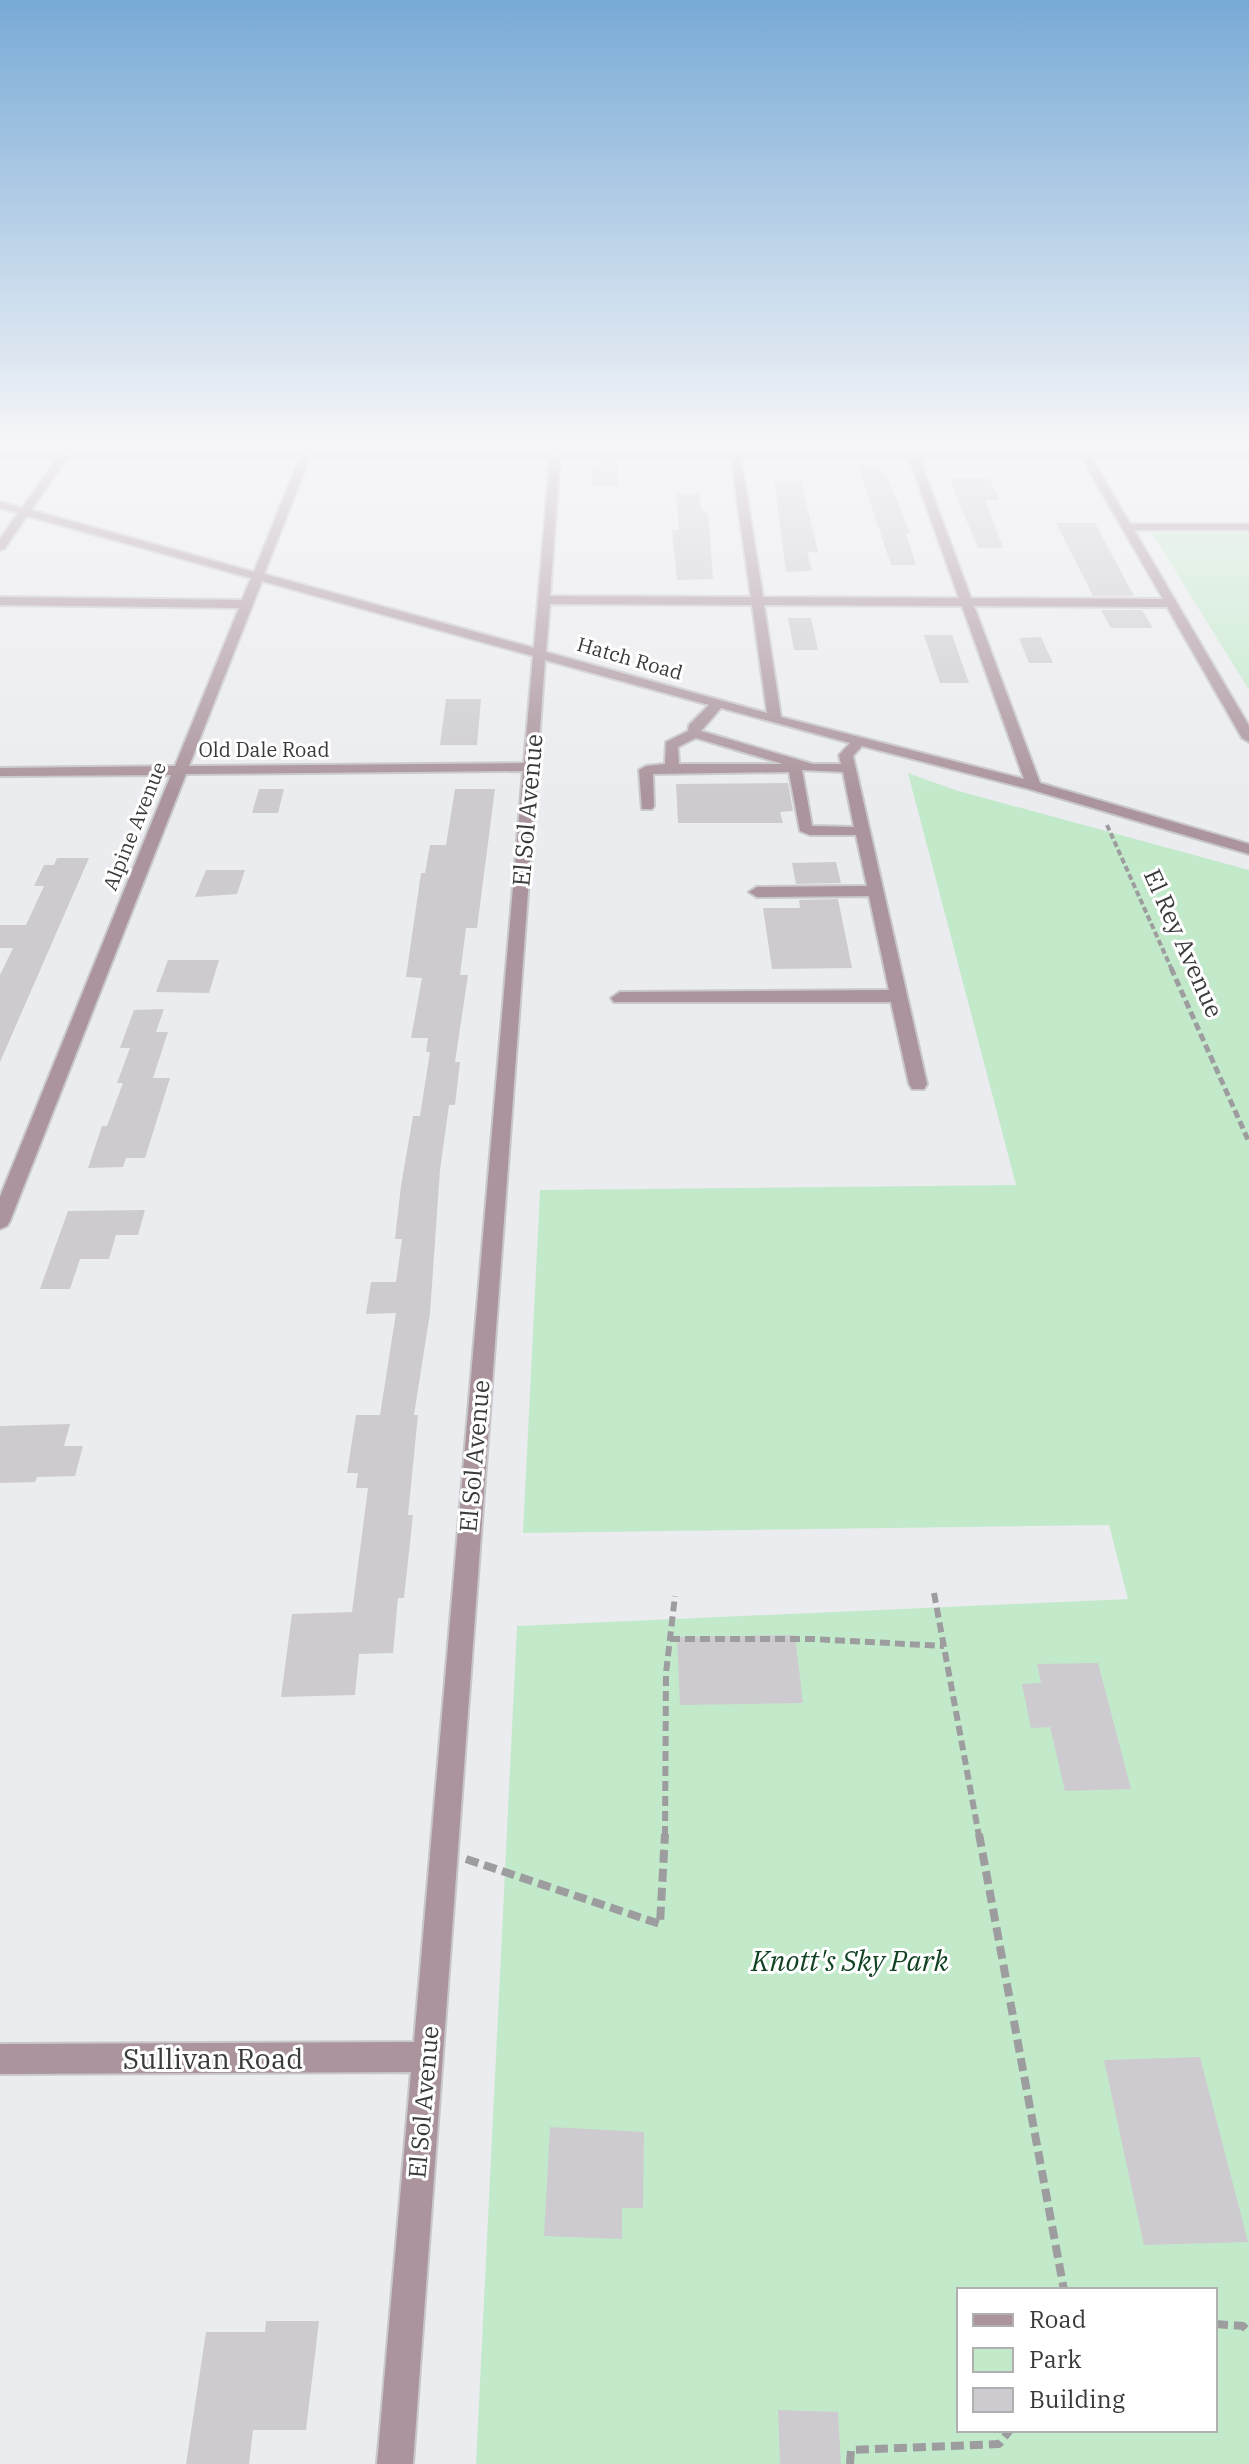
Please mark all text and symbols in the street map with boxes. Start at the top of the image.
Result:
street label: Hatch Road [574,630,686,686]
street label: El Sol Avenue [504,732,550,888]
street label: Old Dale Road [198,736,330,763]
street label: Alpine Avenue [96,758,172,894]
street label: El Rey Avenue [1137,864,1231,1022]
street label: El Sol Avenue [451,1378,497,1534]
park label: Knott's Sky Park [750,1942,949,1979]
street label: El Sol Avenue [400,2024,446,2180]
street label: Sullivan Road [123,2040,303,2077]
legend [957,2288,1217,2432]
text: Road [1029,2303,1086,2335]
text: Park [1029,2343,1081,2375]
text: Building [1029,2383,1125,2415]

